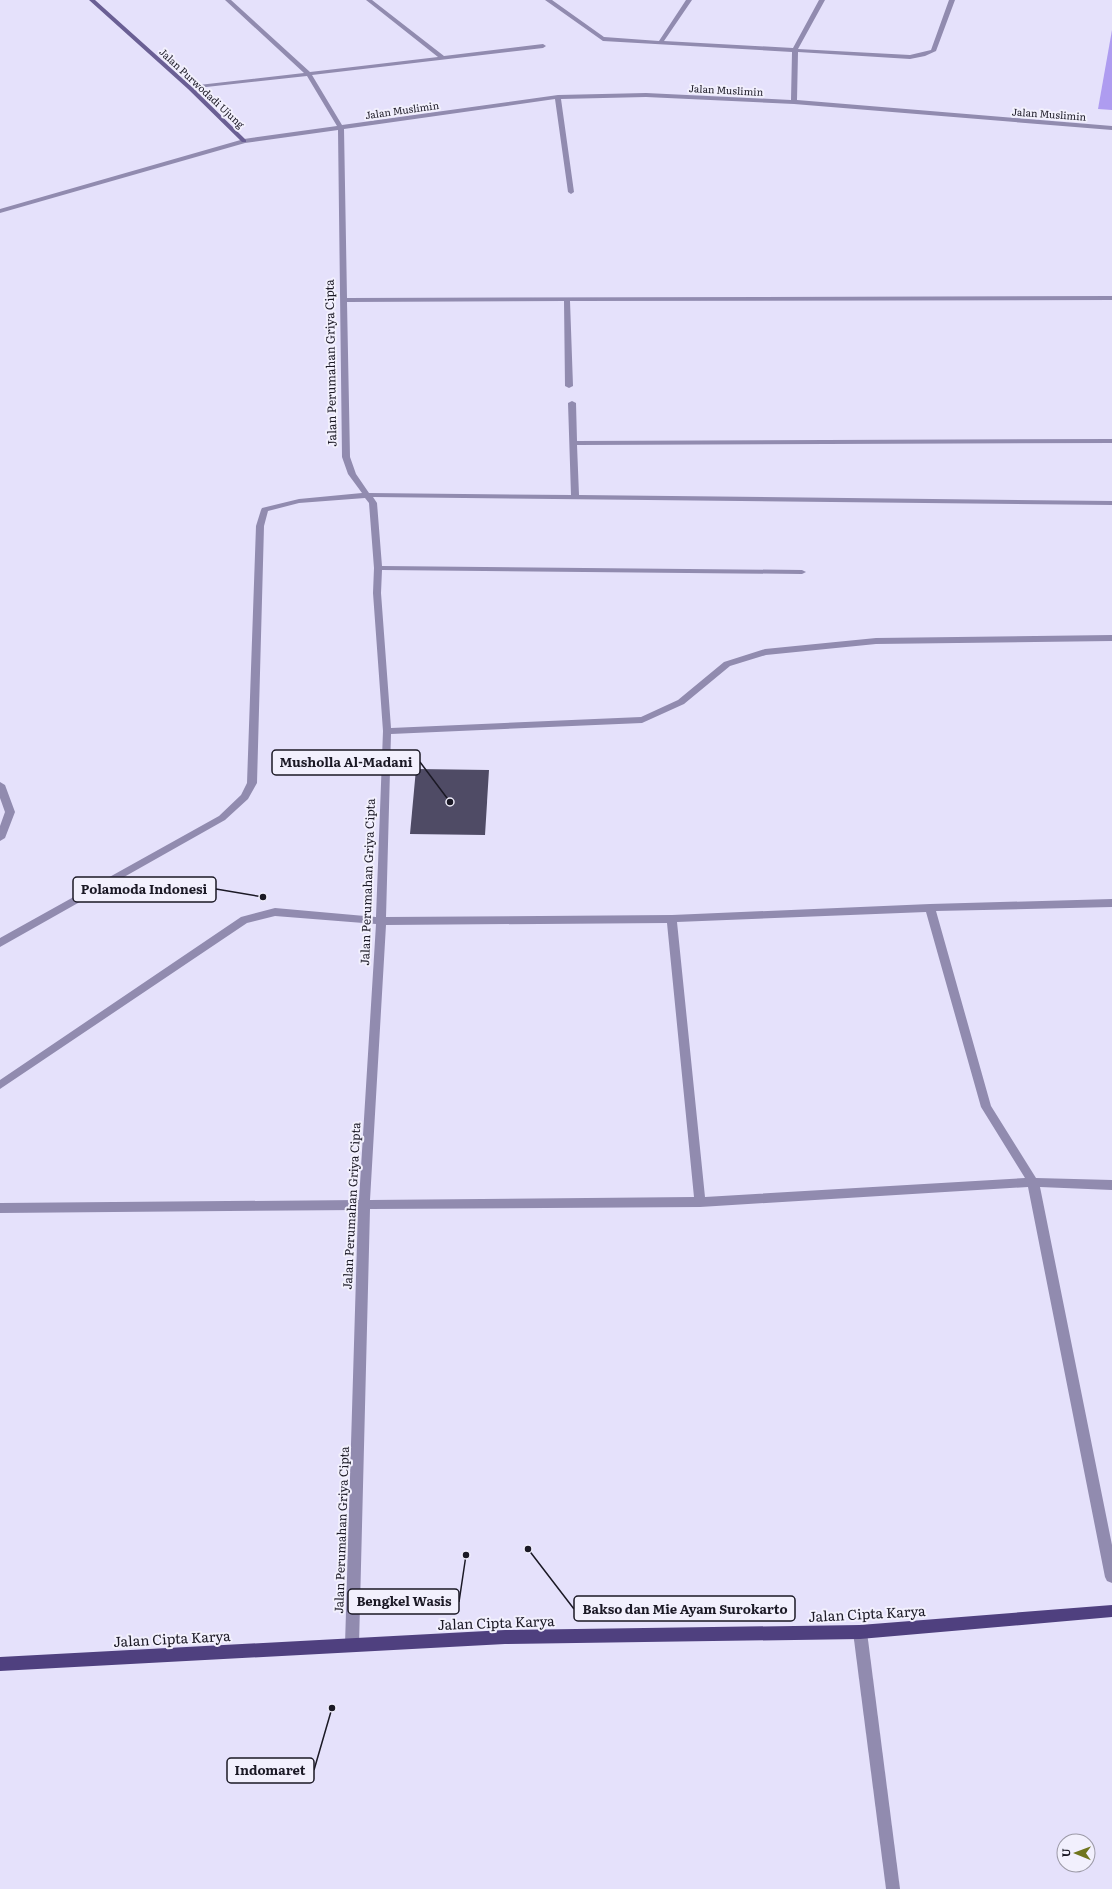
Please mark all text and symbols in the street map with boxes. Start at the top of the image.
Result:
street label: Jalan Purwodadi Ujung [156,44,249,131]
street label: Jalan Muslimin [688,80,764,99]
street label: Jalan Muslimin [364,97,440,122]
street label: Jalan Muslimin [1011,103,1087,124]
street label: Jalan Perumahan Griya Cipta [320,279,340,447]
callout: Musholla Al-Madani [272,750,420,775]
text: Musholla Al-Madani [280,752,413,771]
street label: Jalan Perumahan Griya Cipta [355,797,379,966]
callout: Polamoda Indonesi [73,877,216,902]
text: Polamoda Indonesi [81,879,207,898]
street label: Jalan Perumahan Griya Cipta [338,1121,364,1290]
street label: Jalan Perumahan Griya Cipta [329,1445,353,1614]
callout: Bengkel Wasis [348,1589,459,1614]
text: Bengkel Wasis [356,1591,452,1610]
callout: Bakso dan Mie Ayam Surokarto [574,1596,795,1621]
text: Bakso dan Mie Ayam Surokarto [582,1599,788,1618]
street label: Jalan Cipta Karya [808,1600,927,1626]
street label: Jalan Cipta Karya [437,1610,555,1634]
street label: Jalan Cipta Karya [113,1625,232,1651]
callout: Indomaret [227,1758,314,1783]
text: Indomaret [235,1760,306,1779]
north arrow [1056,1833,1096,1873]
text: U [1057,1848,1073,1857]

